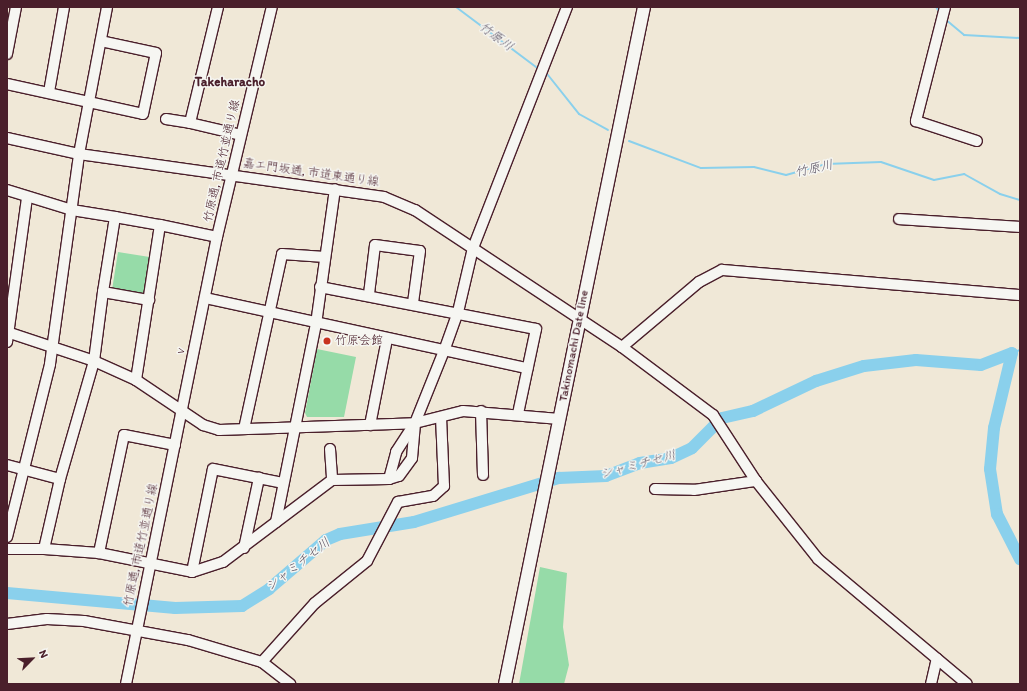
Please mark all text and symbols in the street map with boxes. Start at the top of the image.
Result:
water label: 竹原川 [476,19,516,55]
district label: Takeharacho [195,74,265,90]
street label: 竹原通, 市道竹並通り線 [201,98,243,224]
street label: 嘉エ門坂通, 市道東通り線 [242,156,380,190]
water label: 竹原川 [793,157,835,181]
street label: Takinomachi Date line [556,289,592,403]
place label: 竹原会館 [335,334,383,348]
marker: 竹原会館 [322,336,332,346]
street label: ｖ [173,344,189,358]
water label: シャミチセ川 [598,447,678,483]
street label: 竹原通, 市道竹並通り線 [121,482,161,608]
water label: シャミチセ川 [262,535,334,595]
north arrow [12,639,52,679]
text: N [36,648,51,660]

